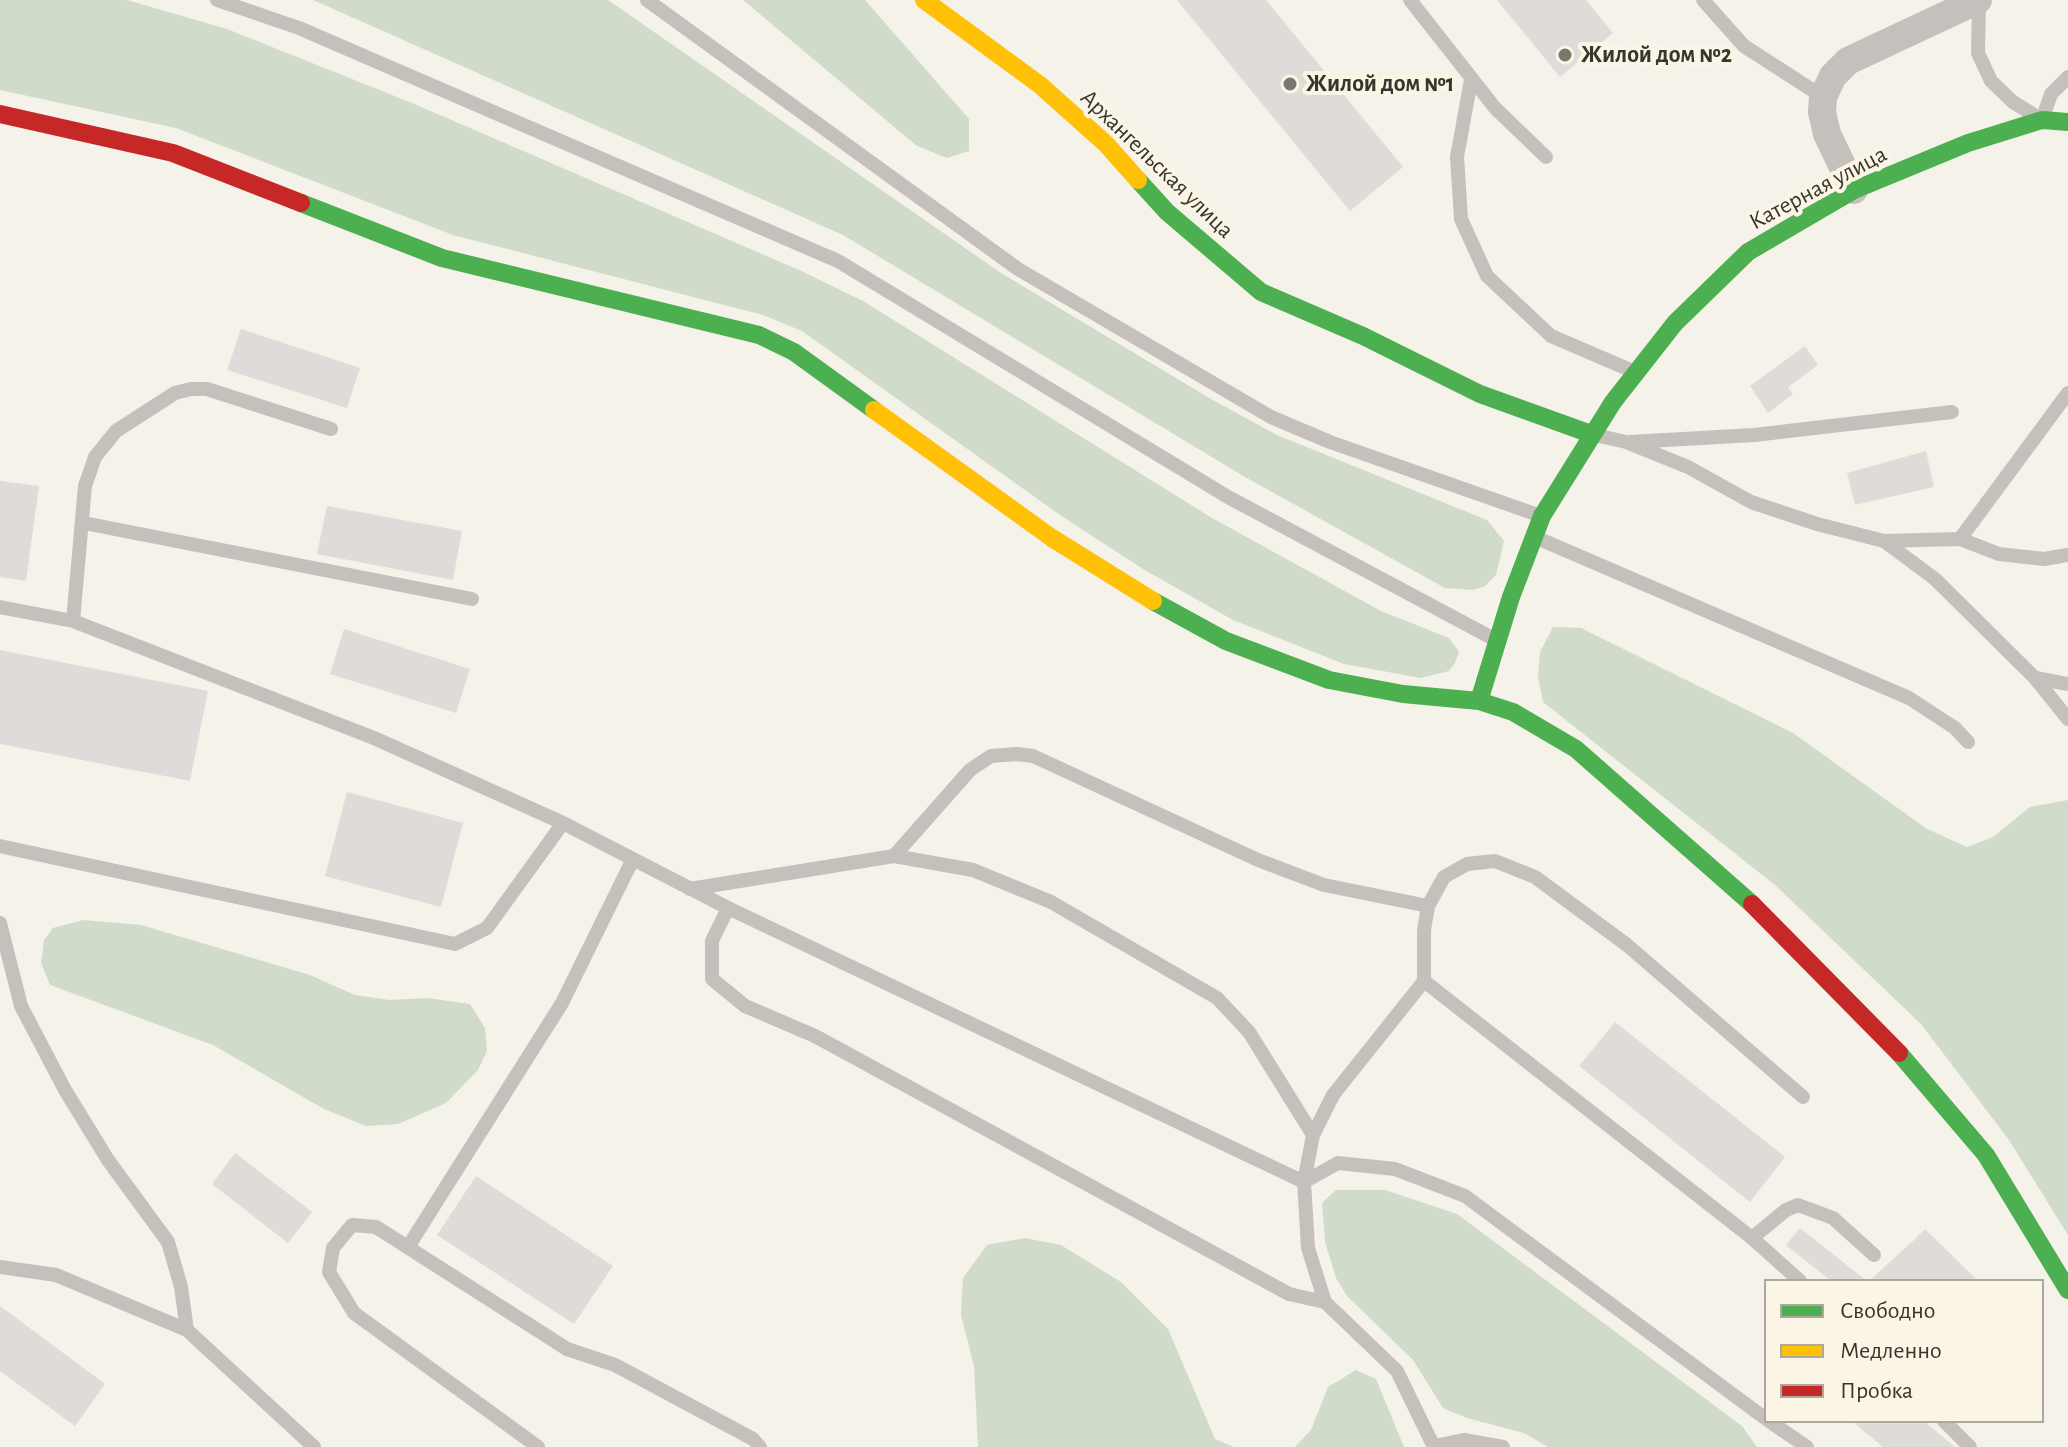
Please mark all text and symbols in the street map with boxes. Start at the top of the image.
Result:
place label: Жилой дом №2 [1581,41,1732,69]
marker: Жилой дом №2 [1556,46,1574,64]
place label: Жилой дом №1 [1306,70,1455,98]
marker: Жилой дом №1 [1281,75,1299,93]
street label: Архангельская улица [1074,84,1240,244]
street label: Катерная улица [1744,140,1892,236]
legend [1764,1279,2044,1423]
text: Свободно [1840,1299,1935,1323]
text: Медленно [1840,1339,1942,1363]
text: Пробка [1840,1379,1913,1403]

